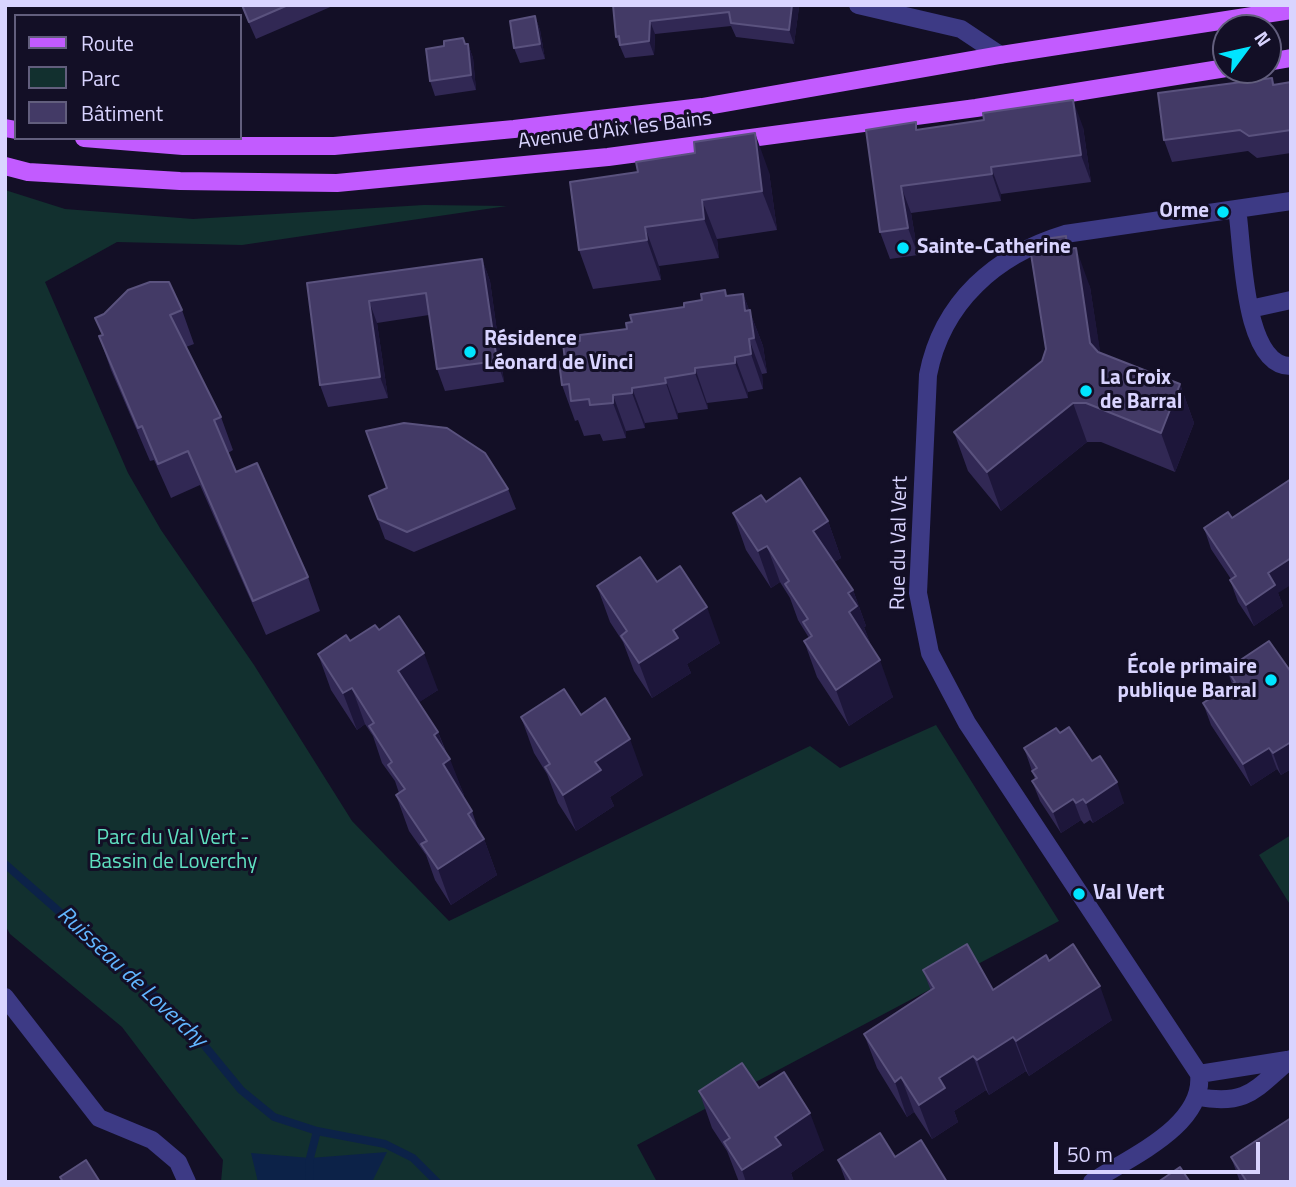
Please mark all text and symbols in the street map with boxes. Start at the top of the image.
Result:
legend [14,14,242,140]
north arrow [1212,14,1282,84]
text: N [1248,25,1279,52]
text: Route [81,27,134,59]
text: Parc [81,62,120,94]
text: Bâtiment [81,97,163,129]
street label: Avenue d'Aix les Bains [517,107,713,155]
place label: Orme [1159,199,1209,225]
marker: Orme [1215,204,1231,220]
place label: Sainte-Catherine [917,235,1071,261]
marker: Sainte-Catherine [895,240,911,256]
place label: Résidence Léonard de Vinci [484,327,633,377]
marker: Résidence Léonard de Vinci [462,344,478,360]
place label: La Croix de Barral [1100,366,1182,416]
marker: La Croix de Barral [1078,383,1094,399]
street label: Rue du Val Vert [886,476,914,610]
place label: École primaire publique Barral [1118,655,1257,705]
marker: École primaire publique Barral [1263,672,1279,688]
park label: Parc du Val Vert - Bassin de Loverchy [89,826,257,876]
place label: Val Vert [1093,881,1164,907]
marker: Val Vert [1071,886,1087,902]
water label: Ruisseau de Loverchy [51,902,211,1054]
scale bar [1058,1128,1264,1172]
text: 50 m [1067,1138,1113,1170]

